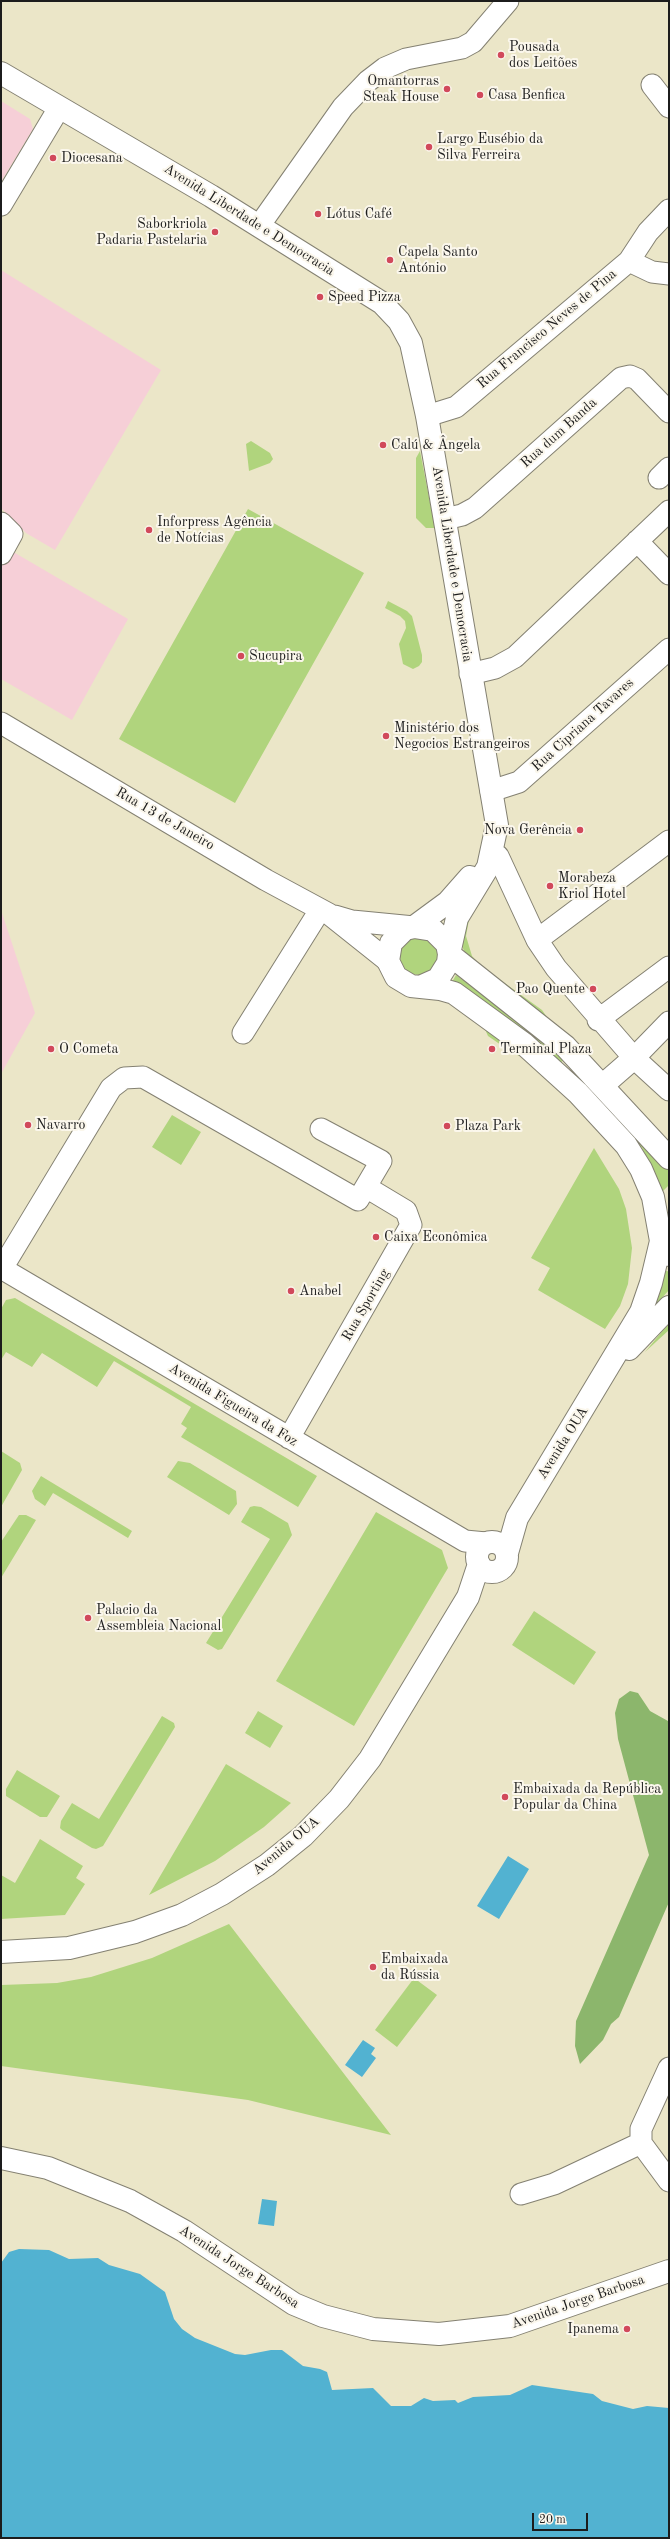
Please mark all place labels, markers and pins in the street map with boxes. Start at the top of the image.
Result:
place label: Pousada dos Leitões [509,39,577,72]
marker: Pousada dos Leitões [496,50,506,60]
place label: Omantorras Steak House [363,73,439,106]
marker: Omantorras Steak House [442,84,452,94]
place label: Casa Benfica [488,87,565,103]
marker: Casa Benfica [475,90,485,100]
place label: Largo Eusébio da Silva Ferreira [437,131,543,164]
marker: Largo Eusébio da Silva Ferreira [424,142,434,152]
place label: Diocesana [61,150,123,166]
marker: Diocesana [48,153,58,163]
place label: Lótus Café [326,206,392,222]
marker: Lótus Café [313,209,323,219]
place label: Saborkriola Padaria Pastelaria [96,216,207,248]
marker: Saborkriola Padaria Pastelaria [210,227,220,237]
place label: Capela Santo António [398,244,478,276]
marker: Capela Santo António [385,255,395,265]
place label: Speed Pizza [328,289,401,305]
marker: Speed Pizza [315,292,325,302]
place label: Calú & Ângela [391,437,480,453]
marker: Calú & Ângela [378,440,388,450]
place label: Inforpress Agência de Notícias [157,514,272,546]
marker: Inforpress Agência de Notícias [144,525,154,535]
place label: Sucupira [249,648,302,664]
marker: Sucupira [236,651,246,661]
place label: Ministério dos Negocios Estrangeiros [394,720,530,752]
marker: Ministério dos Negocios Estrangeiros [381,731,391,741]
place label: Nova Gerência [484,822,572,838]
marker: Nova Gerência [575,825,585,835]
place label: Morabeza Kriol Hotel [558,870,626,902]
marker: Morabeza Kriol Hotel [545,881,555,891]
place label: Pao Quente [516,981,585,997]
marker: Pao Quente [588,984,598,994]
place label: O Cometa [59,1041,118,1057]
place label: Terminal Plaza [500,1041,592,1057]
marker: O Cometa [46,1044,56,1054]
marker: Terminal Plaza [487,1044,497,1054]
place label: Navarro [36,1117,86,1133]
place label: Plaza Park [455,1118,521,1134]
marker: Navarro [23,1120,33,1130]
marker: Plaza Park [442,1121,452,1131]
place label: Caixa Econômica [384,1229,487,1245]
marker: Caixa Econômica [371,1232,381,1242]
place label: Anabel [299,1283,342,1299]
marker: Anabel [286,1286,296,1296]
place label: Palacio da Assembleia Nacional [96,1602,221,1634]
marker: Palacio da Assembleia Nacional [83,1613,93,1623]
place label: Embaixada da República Popular da China [513,1781,661,1814]
marker: Embaixada da República Popular da China [500,1792,510,1802]
place label: Embaixada da Rússia [381,1951,448,1984]
marker: Embaixada da Rússia [368,1962,378,1972]
place label: Ipanema [567,2321,619,2337]
marker: Ipanema [622,2324,632,2334]

